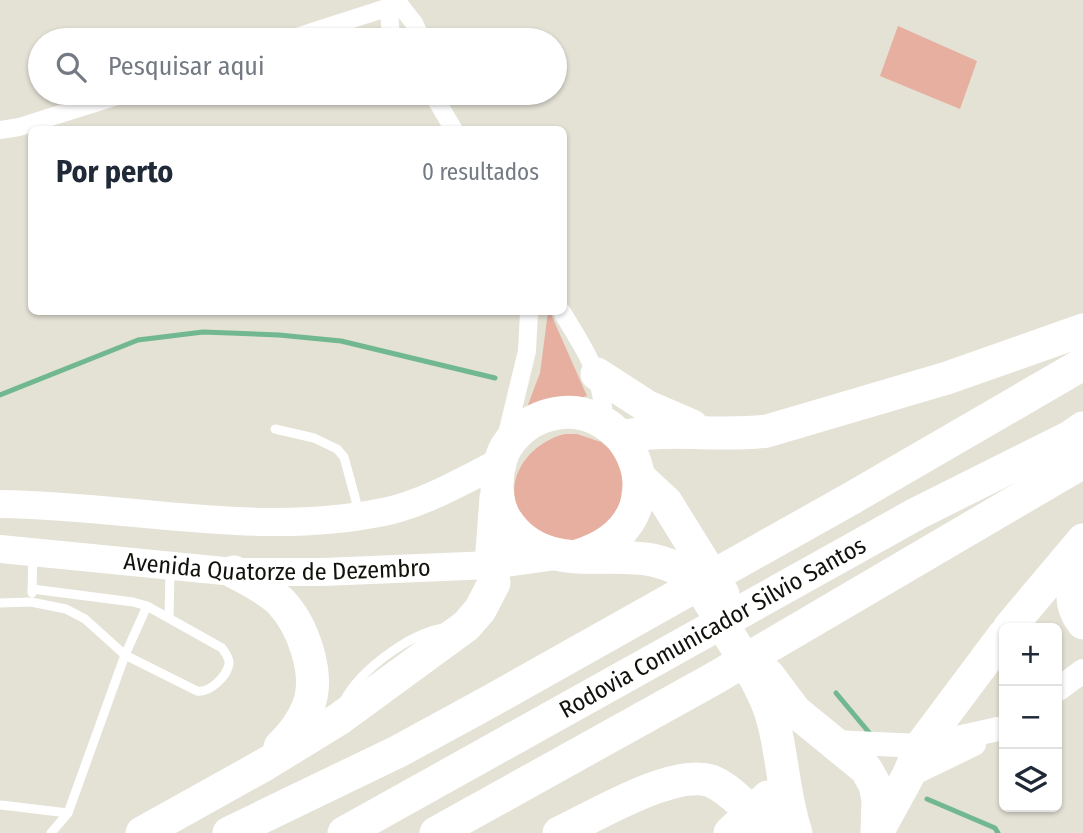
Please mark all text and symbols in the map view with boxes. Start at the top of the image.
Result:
search box [28,28,567,105]
icon: search [52,48,90,86]
text: Pesquisar aqui [108,51,265,82]
text: Por perto [56,154,173,190]
text: 0 resultados [422,158,539,186]
street label: Rodovia Comunicador Silvio Santos [555,531,871,724]
street label: Avenida Quatorze de Dezembro [122,547,431,586]
map controls [999,623,1062,812]
button: + [999,623,1062,686]
button: − [999,686,1062,749]
button: layers [999,749,1062,812]

